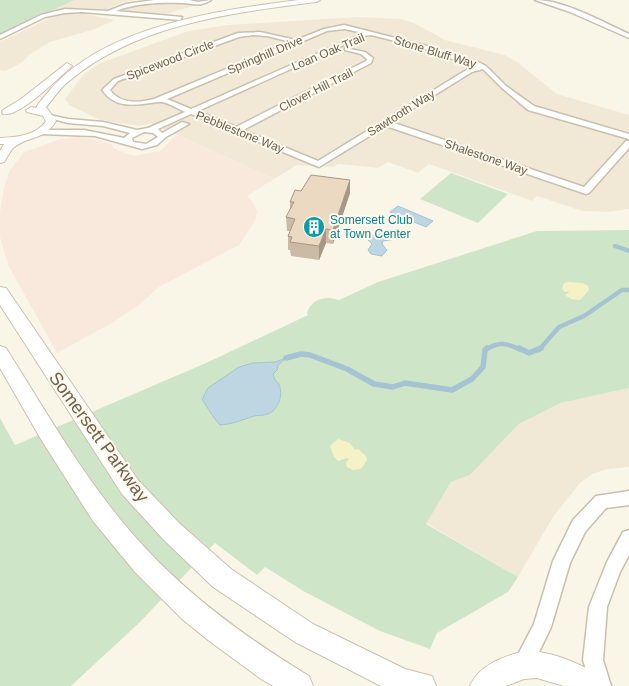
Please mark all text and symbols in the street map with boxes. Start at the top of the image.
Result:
street label: Loan Oak Trail [289,30,367,74]
street label: Springhill Drive [225,33,305,77]
street label: Stone Bluff Way [392,33,478,71]
street label: Spicewood Circle [124,37,216,83]
street label: Clover Hill Trail [277,65,355,115]
street label: Sawtooth Way [365,87,437,139]
street label: Pebblestone Way [194,108,286,156]
street label: Shalestone Way [443,136,529,178]
place label: Somersett Club at Town Center [330,213,413,241]
building icon: Somersett Club at Town Center [302,215,326,239]
street label: Somersett Parkway [45,368,153,506]

